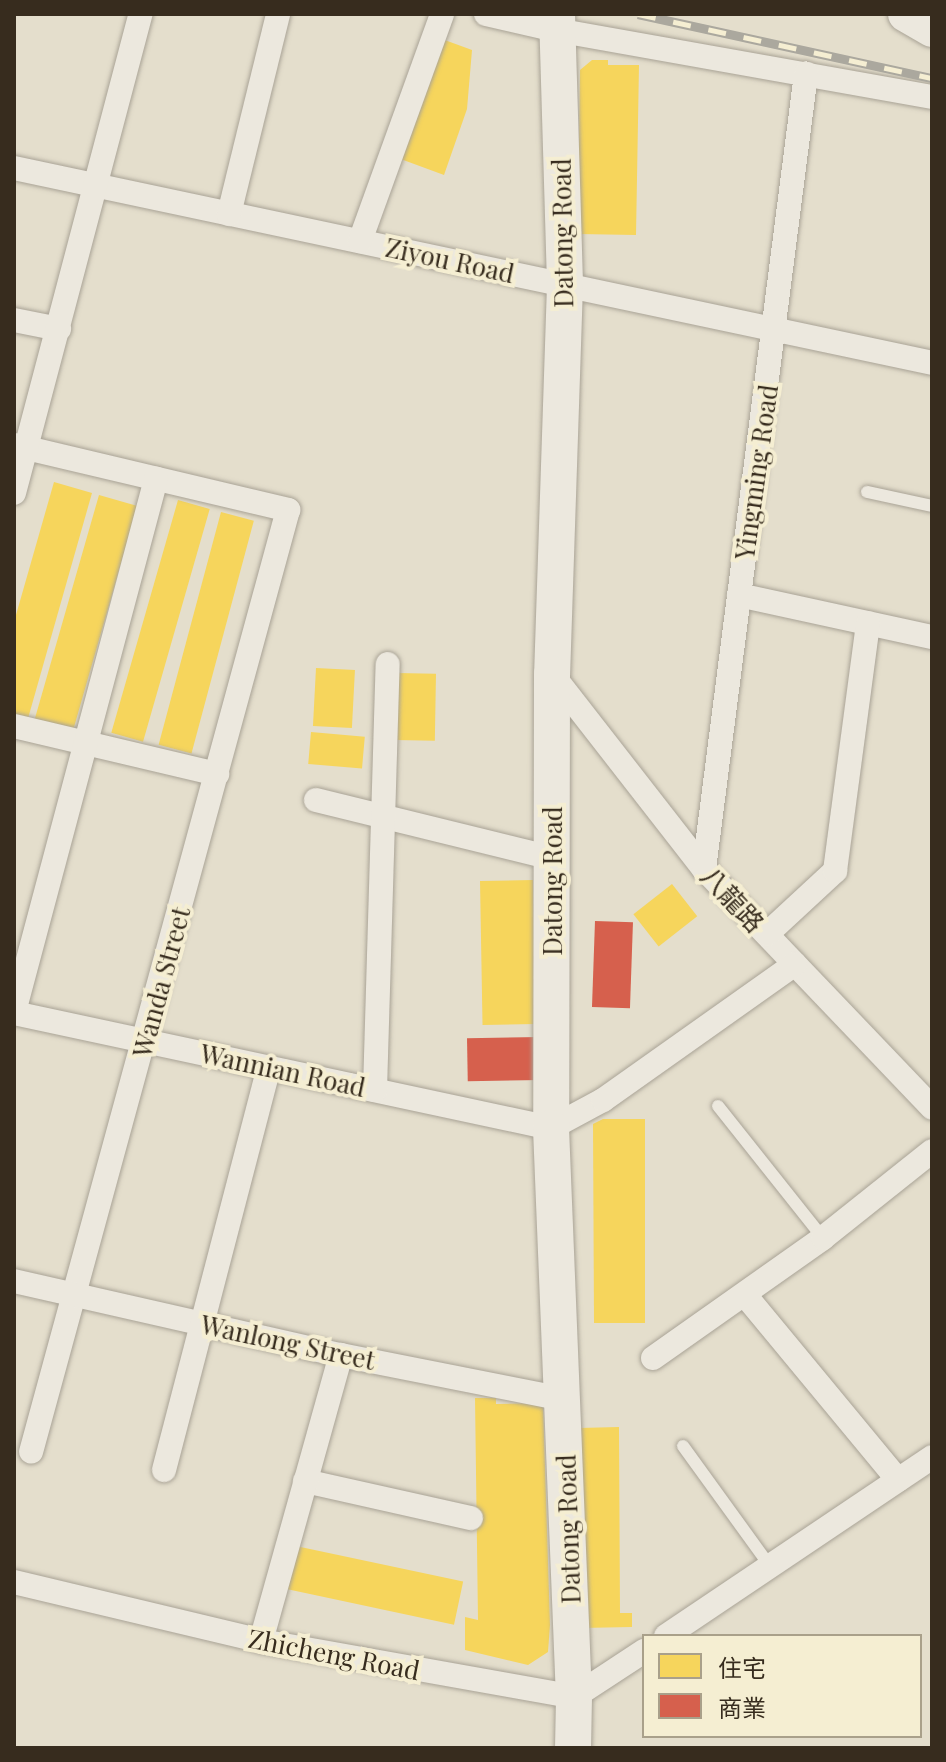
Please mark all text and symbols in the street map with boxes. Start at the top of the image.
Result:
street label: Datong Road [545,158,579,308]
street label: Ziyou Road [383,231,517,289]
street label: Yingming Road [728,382,784,562]
street label: Datong Road [536,806,568,956]
street label: 八龍路 [695,860,771,938]
street label: Wanda Street [126,903,196,1061]
street label: Wannian Road [198,1037,368,1103]
street label: Wanlong Street [198,1308,378,1376]
street label: Datong Road [550,1454,586,1604]
street label: Zhicheng Road [246,1622,422,1686]
legend [642,1634,922,1738]
text: 住宅 [718,1651,766,1683]
text: 商業 [718,1691,766,1723]

